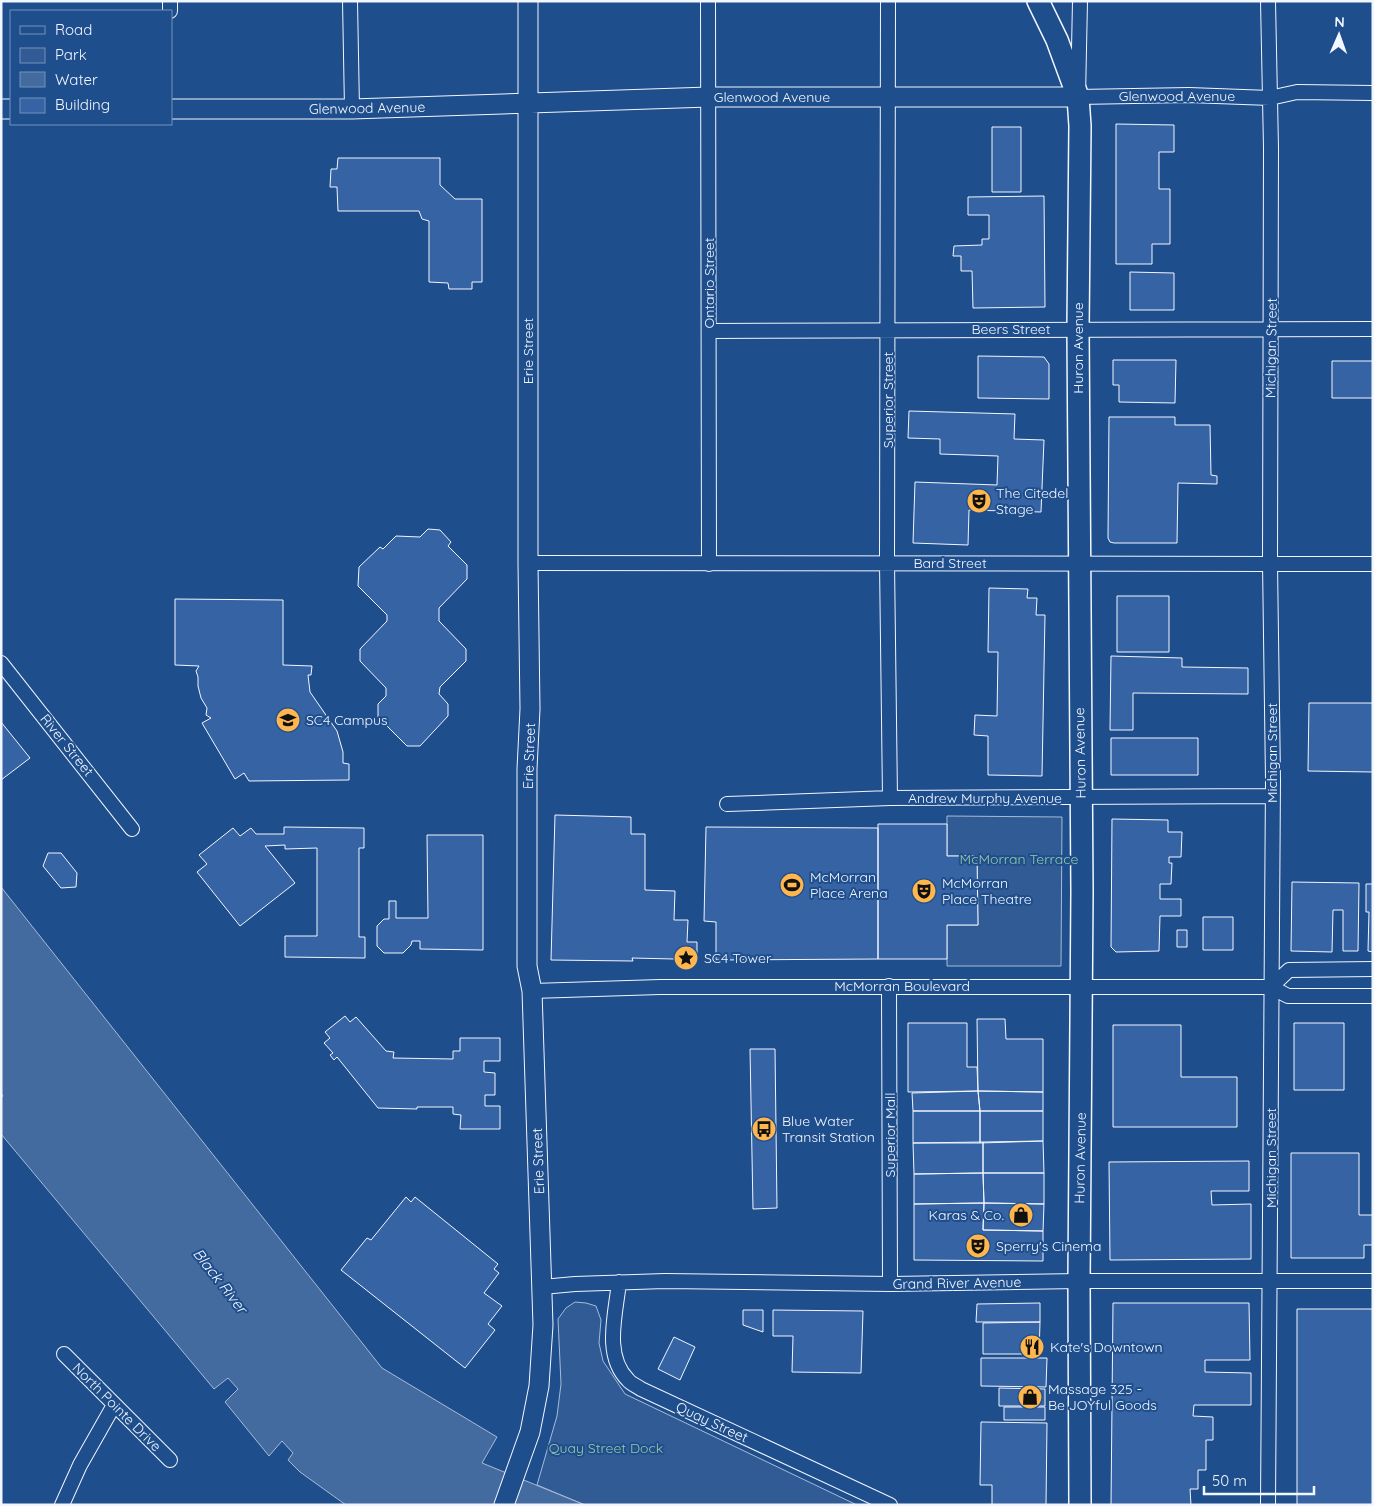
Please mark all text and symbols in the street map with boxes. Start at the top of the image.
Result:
legend [10,10,172,125]
north arrow [1314,10,1364,60]
text: N [1334,13,1345,31]
text: Road [55,20,92,39]
text: Park [55,45,87,64]
text: Water [55,70,98,89]
street label: Glenwood Avenue [1119,87,1235,105]
street label: Glenwood Avenue [714,88,830,106]
text: Building [55,95,110,114]
street label: Glenwood Avenue [309,98,425,118]
street label: Ontario Street [700,237,718,328]
street label: Michigan Street [1261,298,1281,398]
street label: Huron Avenue [1069,302,1087,394]
street label: Erie Street [519,318,537,384]
street label: Beers Street [972,320,1051,338]
street label: Superior Street [879,351,897,448]
place label: The Citedel Stage [996,484,1068,518]
theatre icon: The Citedel Stage [966,488,992,514]
street label: Bard Street [913,554,987,572]
street label: Michigan Street [1263,703,1281,803]
school or university icon: SC4 Campus [275,707,301,733]
street label: Huron Avenue [1070,707,1090,799]
street label: River Street [36,710,98,780]
place label: SC4 Campus [306,711,388,729]
street label: Erie Street [519,722,539,789]
street label: Andrew Murphy Avenue [908,789,1062,807]
park label: McMorran Terrace [960,850,1078,868]
place label: McMorran Place Arena [810,868,888,902]
sports icon: McMorran Place Arena [779,872,805,898]
place label: McMorran Place Theatre [942,874,1032,908]
theatre icon: McMorran Place Theatre [911,878,937,904]
place icon: SC4 Tower [673,945,699,971]
place label: SC4 Tower [704,949,772,967]
street label: McMorran Boulevard [834,977,970,995]
street label: Superior Mall [881,1093,899,1177]
street label: Michigan Street [1262,1108,1280,1208]
place label: Blue Water Transit Station [782,1112,875,1146]
street label: Huron Avenue [1070,1112,1090,1204]
bus stop icon: Blue Water Transit Station [751,1116,777,1142]
street label: Erie Street [528,1127,548,1194]
shop icon: Karas & Co. [1008,1202,1034,1228]
place label: Karas & Co. [929,1206,1004,1224]
theatre icon: Sperry's Cinema [965,1233,991,1259]
place label: Sperry's Cinema [996,1237,1101,1255]
water label: Black River [189,1244,253,1319]
street label: Grand River Avenue [893,1273,1022,1293]
restaurant icon: Kate's Downtown [1019,1334,1045,1360]
place label: Kate's Downtown [1050,1338,1163,1356]
street label: North Pointe Drive [69,1359,165,1455]
place label: Massage 325 - Be JOYful Goods [1048,1380,1157,1414]
shop icon: Massage 325 - Be JOYful Goods [1017,1384,1043,1410]
street label: Quay Street [673,1397,751,1447]
park label: Quay Street Dock [549,1439,663,1457]
scale bar [1204,1464,1314,1496]
text: 50 m [1212,1471,1247,1490]

